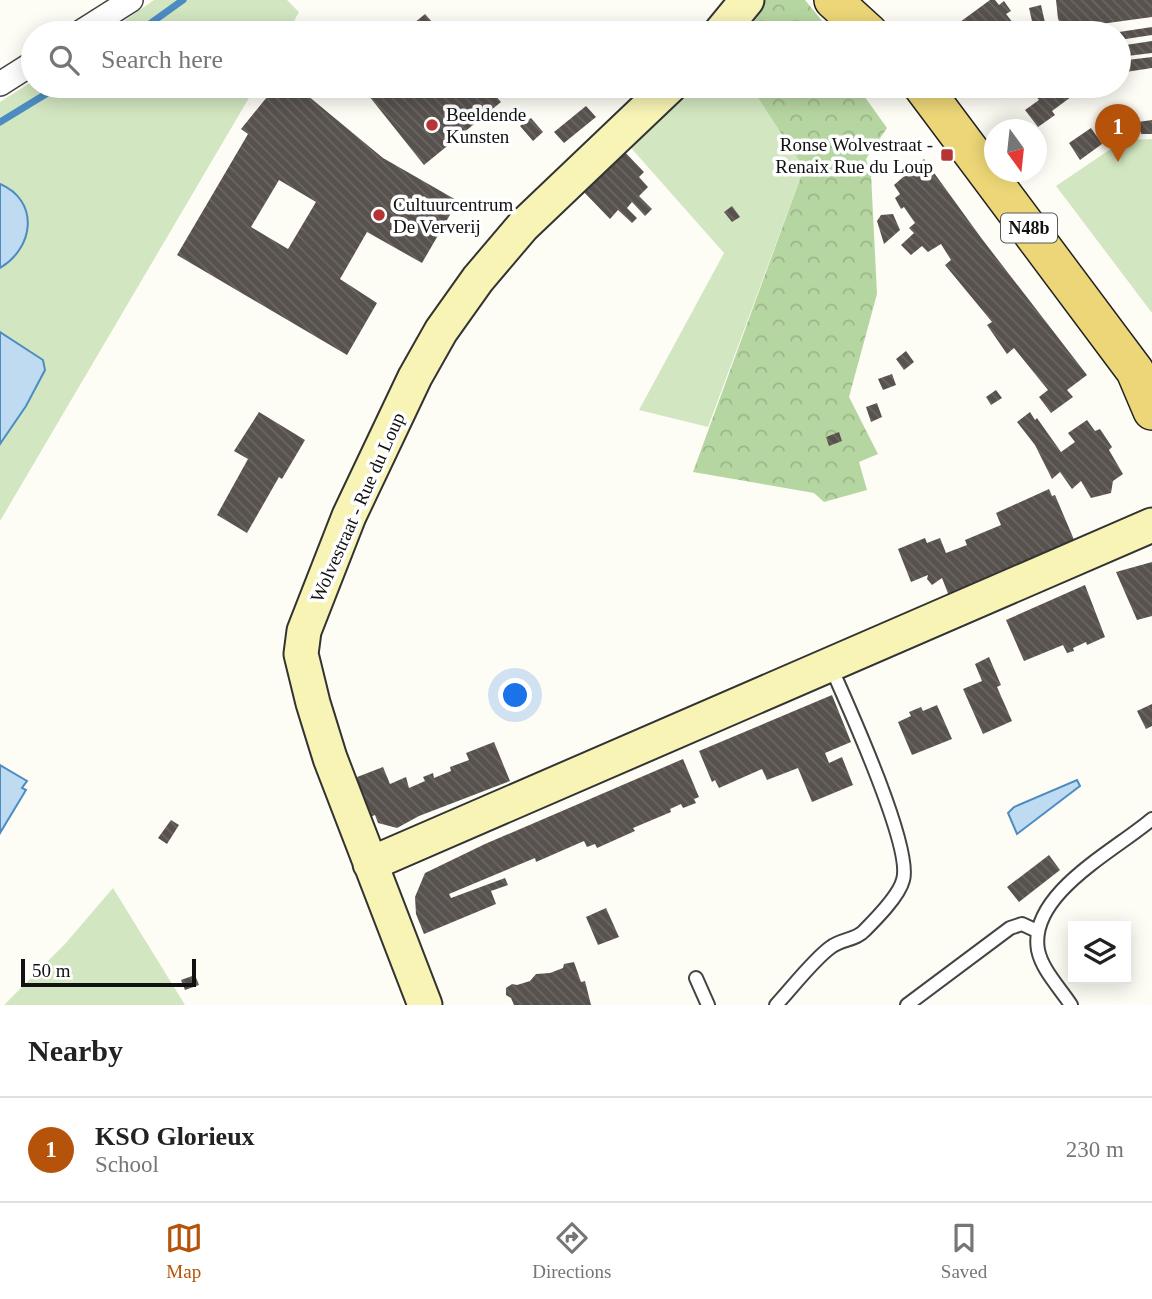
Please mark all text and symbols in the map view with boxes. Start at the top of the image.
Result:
search box [21,21,1131,98]
icon: search [45,41,83,79]
text: Search here [101,45,223,74]
place label: Beeldende Kunsten [446,104,526,147]
pin: 1 [1095,104,1141,162]
marker: Beeldende Kunsten [424,117,440,133]
north arrow [984,119,1047,182]
place label: Ronse Wolvestraat - Renaix Rue du Loup [775,134,933,177]
marker: Ronse Wolvestraat - Renaix Rue du Loup [939,147,955,163]
place label: Cultuurcentrum De Ververij [393,194,514,237]
marker: Cultuurcentrum De Ververij [371,207,387,223]
road number: N48b [1001,213,1057,242]
street label: Wolvestraat - Rue du Loup [306,409,409,605]
your location [498,678,532,712]
map controls [1068,921,1131,984]
button: layers [1068,921,1131,984]
scale bar [21,956,196,988]
text: 50 m [32,960,71,981]
text: Nearby [28,1034,123,1067]
text: KSO Glorieux [95,1122,255,1151]
text: 1 [45,1137,57,1162]
text: 230 m [1066,1137,1124,1162]
text: School [95,1152,159,1177]
tab: Map [165,1219,203,1283]
tab: Directions [532,1219,611,1283]
tab: Saved [941,1219,987,1283]

